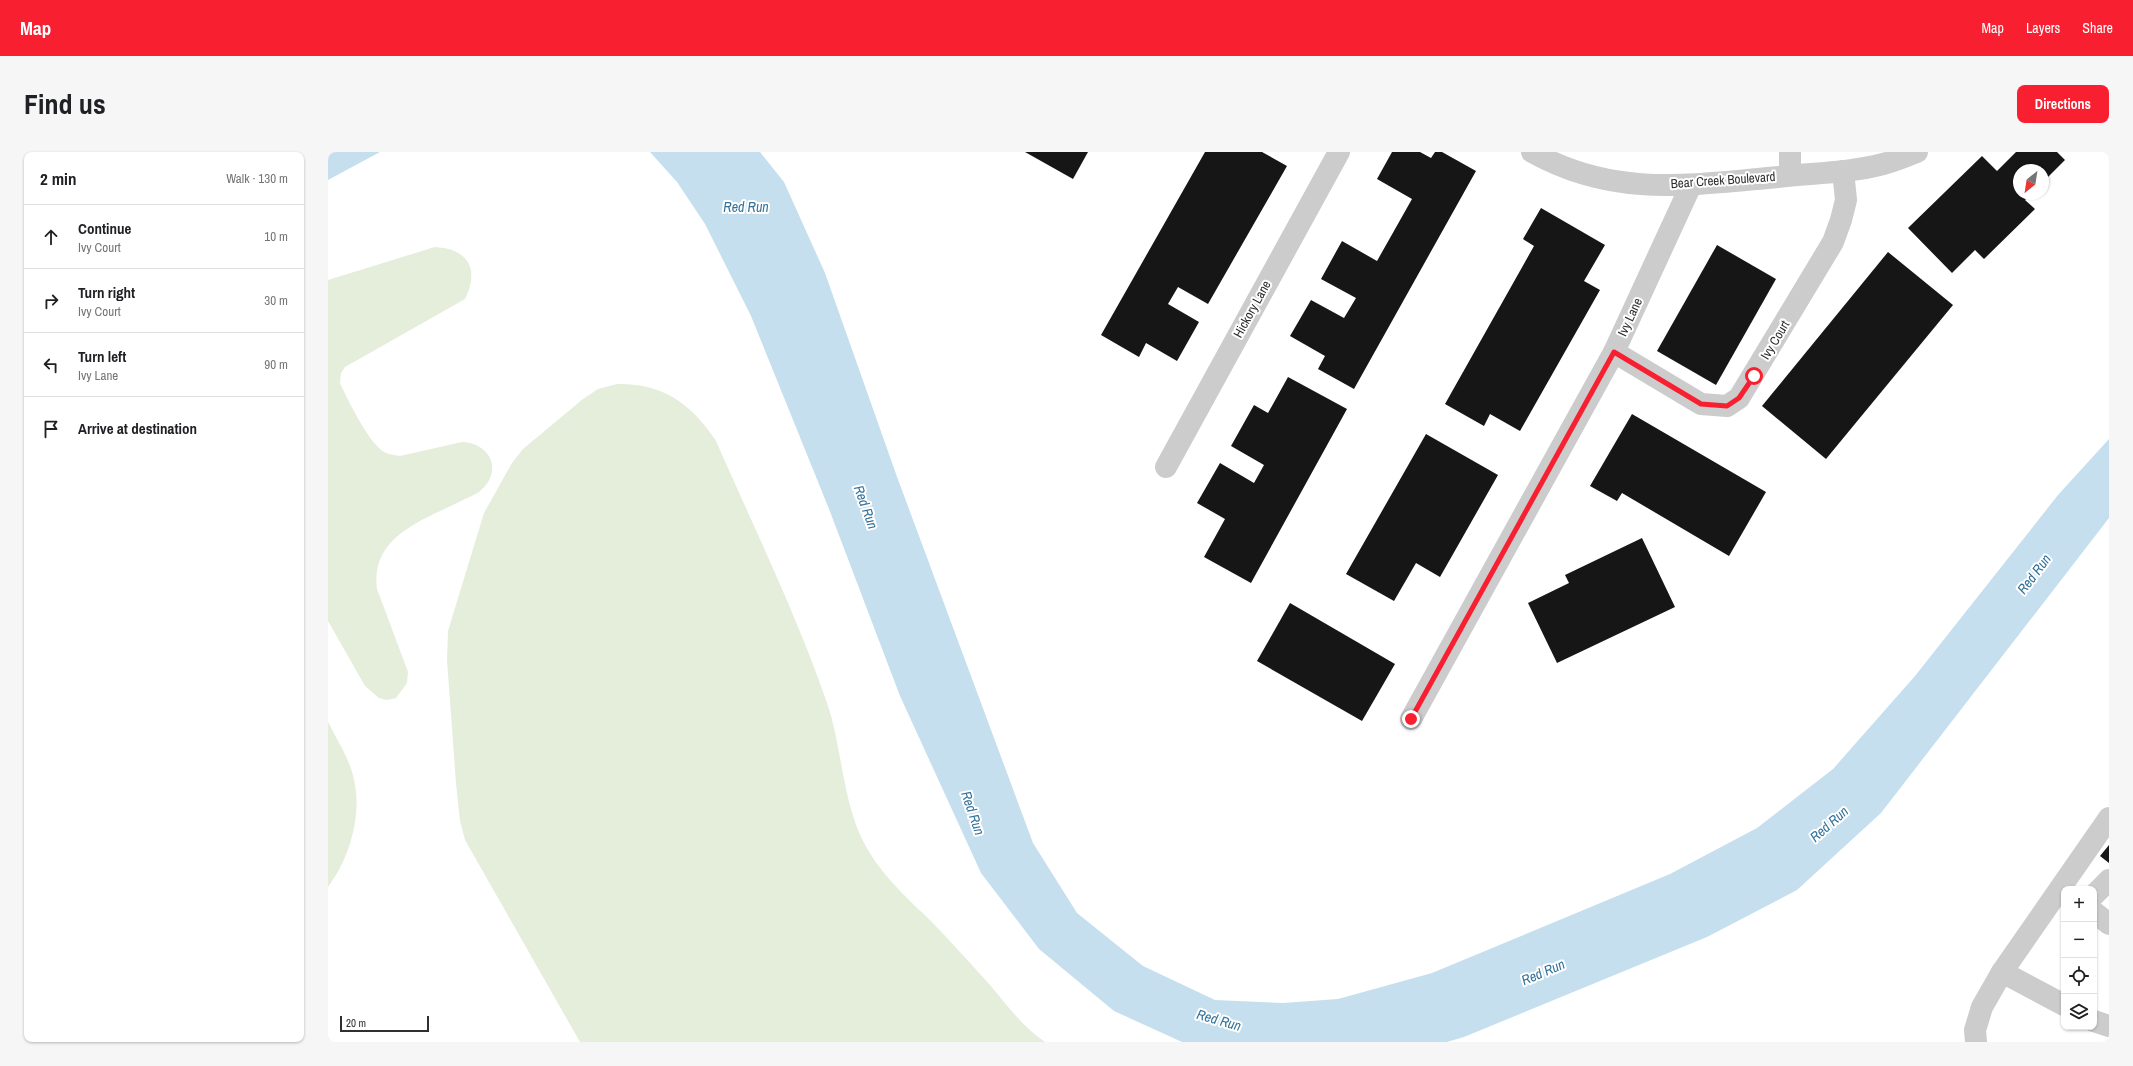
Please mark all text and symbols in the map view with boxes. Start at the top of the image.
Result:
text: Map [20,15,51,41]
text: Map [1982,19,2004,37]
text: Layers [2026,19,2060,37]
text: Share [2082,19,2113,37]
text: Find us [24,85,106,123]
button: Directions [2017,85,2109,123]
north arrow [2013,164,2049,200]
text: 2 min [40,167,76,190]
street label: Bear Creek Boulevard [1670,168,1776,192]
text: Walk · 130 m [226,170,288,187]
water label: Red Run [723,198,769,216]
text: Continue [78,218,131,239]
icon: ahead [40,226,62,248]
text: 10 m [264,228,288,245]
text: Ivy Court [78,239,121,256]
street label: Hickory Lane [1229,277,1275,341]
text: Turn right [78,282,135,303]
icon: right [40,290,62,312]
text: 30 m [264,292,288,309]
street label: Ivy Lane [1614,295,1646,339]
text: Ivy Court [78,303,121,320]
street label: Ivy Court [1757,317,1793,363]
text: Turn left [78,346,126,367]
icon: left [40,354,62,376]
text: 90 m [264,356,288,373]
text: Ivy Lane [78,367,118,384]
route start [1745,367,1763,385]
icon: arrive [40,418,62,440]
text: Arrive at destination [78,418,197,439]
water label: Red Run [850,483,882,531]
water label: Red Run [2013,550,2055,598]
route end [1402,710,1420,728]
water label: Red Run [957,789,989,837]
water label: Red Run [1806,802,1852,846]
map controls [2061,886,2097,1030]
button: + [2061,886,2097,922]
button: − [2061,922,2097,958]
water label: Red Run [1519,955,1567,989]
button: locate [2061,958,2097,994]
button: layers [2061,994,2097,1030]
water label: Red Run [1195,1005,1243,1035]
scale bar [340,1014,429,1033]
text: 20 m [346,1016,366,1030]

